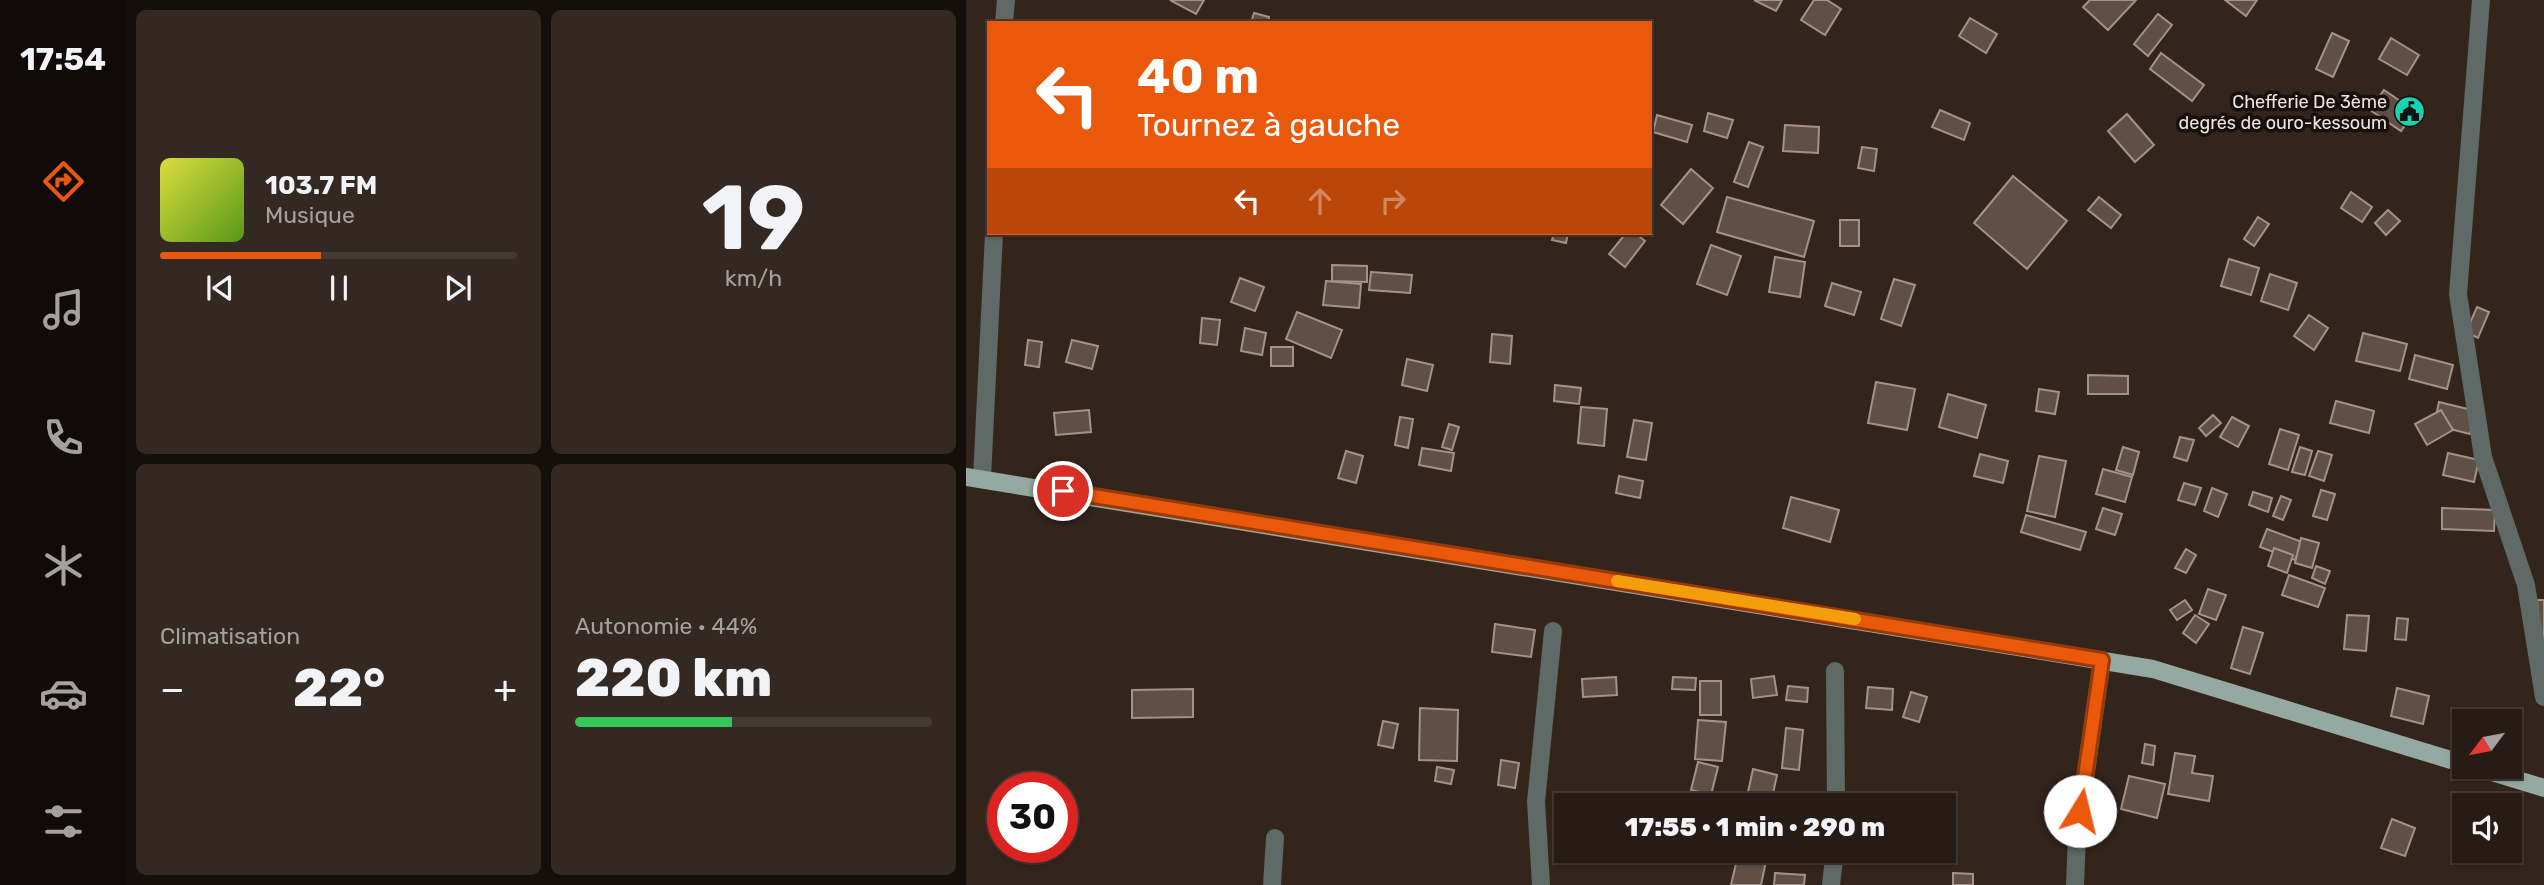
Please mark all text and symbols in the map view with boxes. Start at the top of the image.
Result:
text: 17:54 [20,40,106,78]
text: 40 m [1137,47,1259,105]
icon: left [1022,49,1113,140]
place label: Chefferie De 3ème degrés de ouro-kessoum [2179,91,2387,134]
public building icon: Chefferie De 3ème degrés de ouro-kessoum [2393,95,2427,129]
text: Tournez à gauche [1137,106,1400,144]
icon: directions [39,157,88,206]
text: 19 [702,164,805,272]
text: 103.7 FM [265,170,377,201]
icon: left [1228,182,1266,220]
icon: ahead [1301,182,1339,220]
icon: right [1374,182,1412,220]
text: Musique [265,201,355,229]
text: km/h [725,264,782,292]
icon: previous [201,269,239,307]
icon: pause [320,269,358,307]
icon: next [439,269,477,307]
icon: music [39,285,88,334]
icon: phone [39,413,88,462]
pin [1033,461,1093,521]
icon: arrive [1044,472,1082,510]
icon: climate [39,541,88,590]
text: Autonomie · 44% [575,612,757,640]
text: Climatisation [160,622,300,650]
text: 220 km [575,647,772,709]
text: 22° [293,657,385,719]
text: − [160,666,185,712]
text: + [493,666,517,712]
icon: car [39,669,88,718]
north arrow [2452,709,2522,779]
map controls [2452,709,2522,863]
speed limit sign: 30 [987,772,1078,863]
position arrow [2043,774,2117,848]
button: sound [2452,793,2522,863]
icon: filters [39,797,88,846]
text: 17:55 · 1 min · 290 m [1625,812,1885,843]

